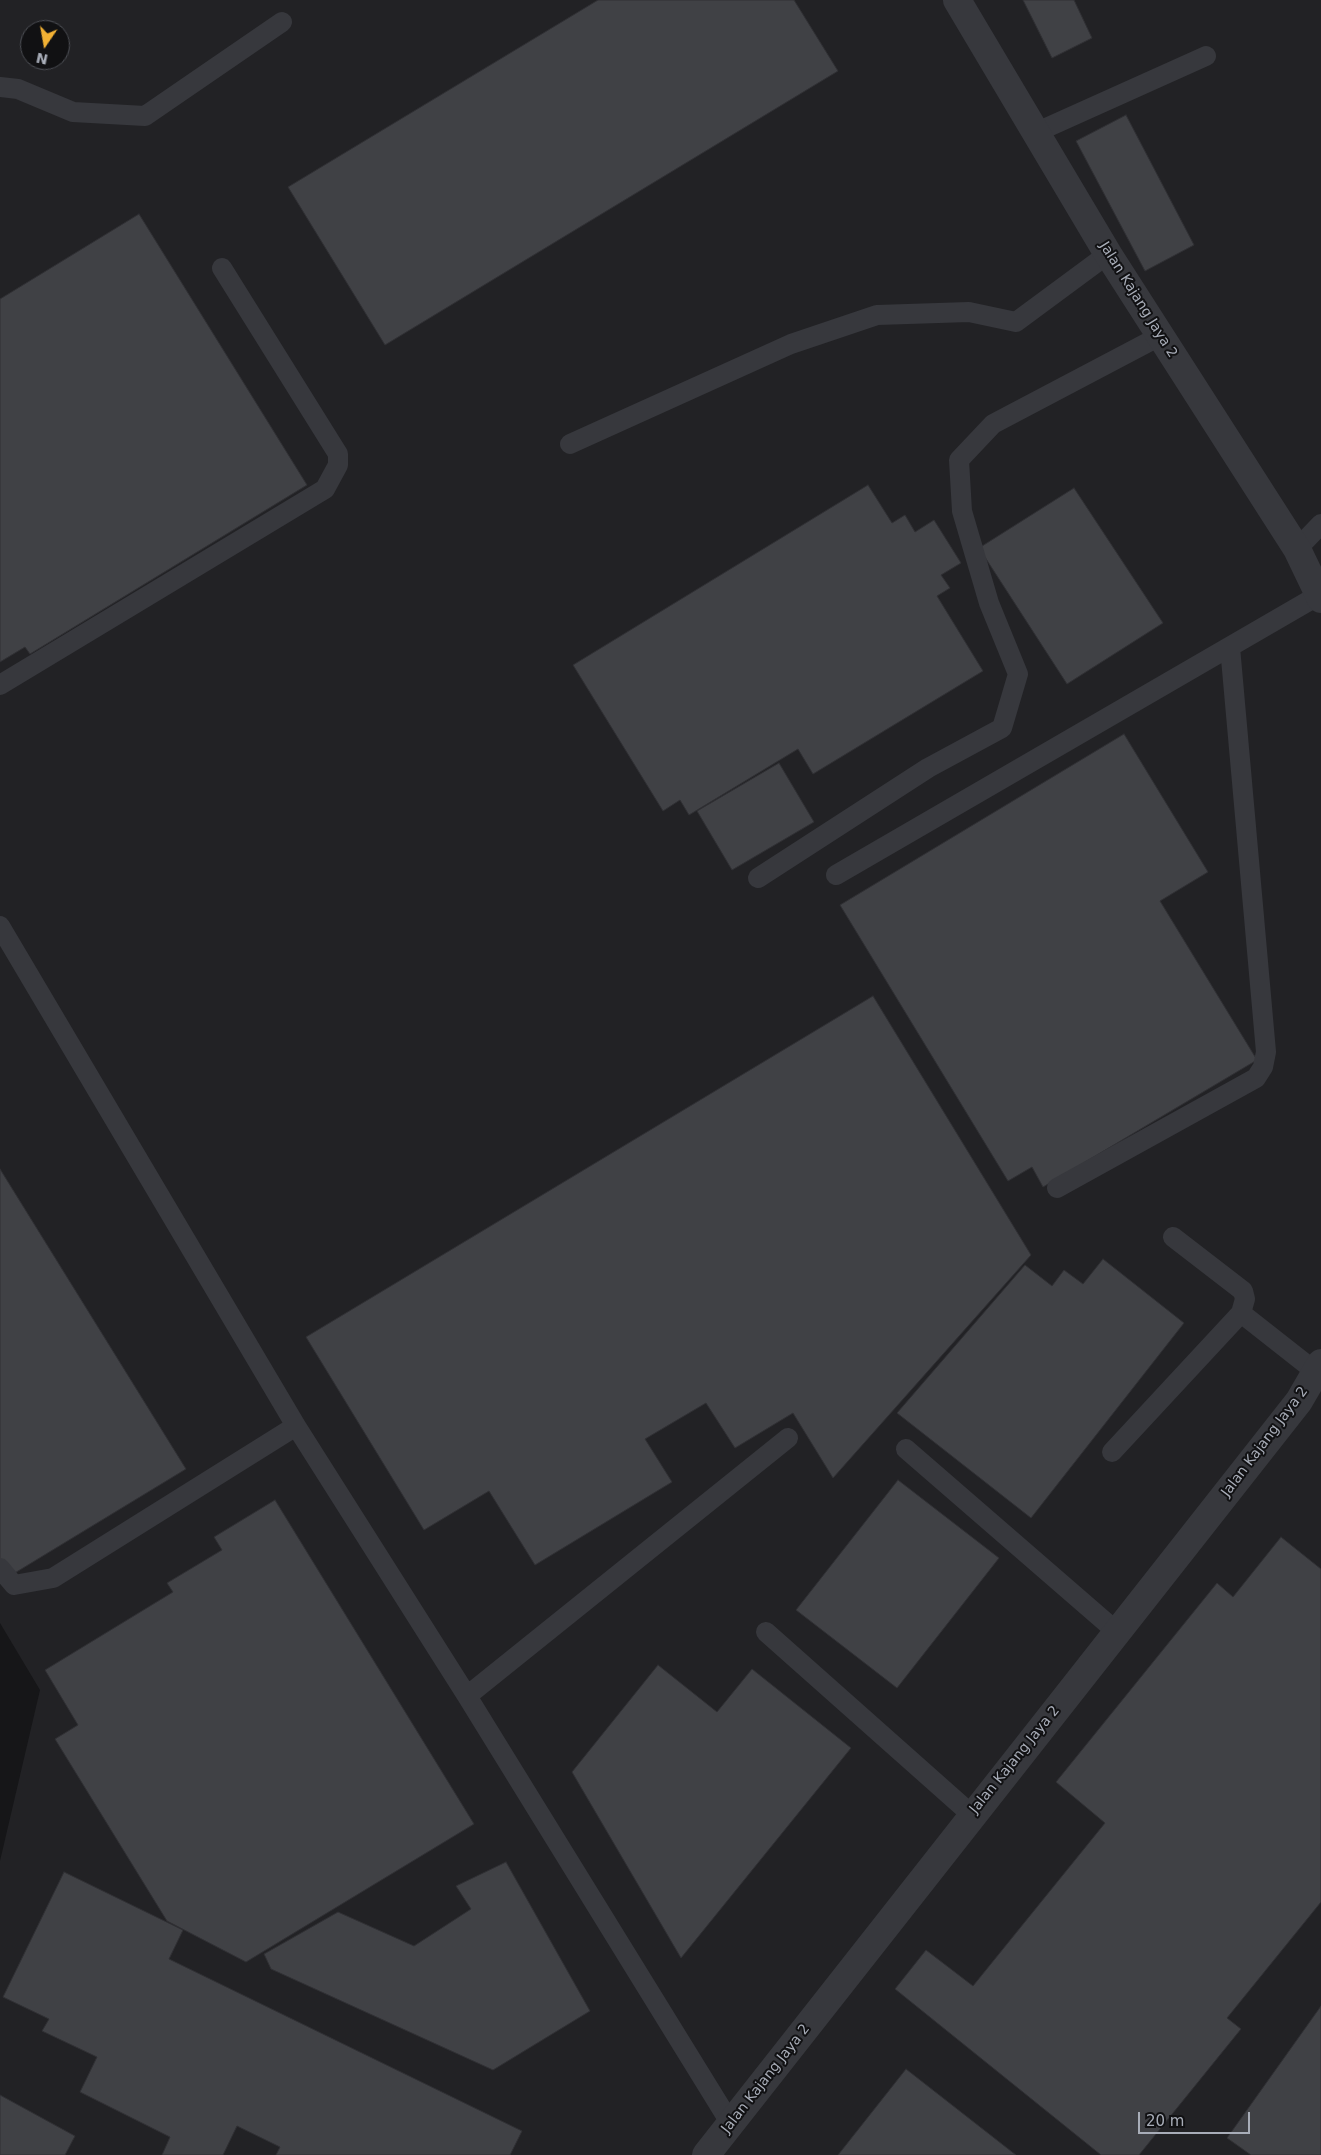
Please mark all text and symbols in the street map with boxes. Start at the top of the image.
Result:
north arrow [20,20,70,70]
text: N [35,50,49,68]
street label: Jalan Kajang Jaya 2 [1095,239,1181,361]
street label: Jalan Kajang Jaya 2 [1218,1384,1312,1500]
street label: Jalan Kajang Jaya 2 [966,1703,1064,1817]
street label: Jalan Kajang Jaya 2 [718,2021,814,2137]
scale bar [1141,2102,1254,2134]
text: 20 m [1146,2112,1184,2130]

